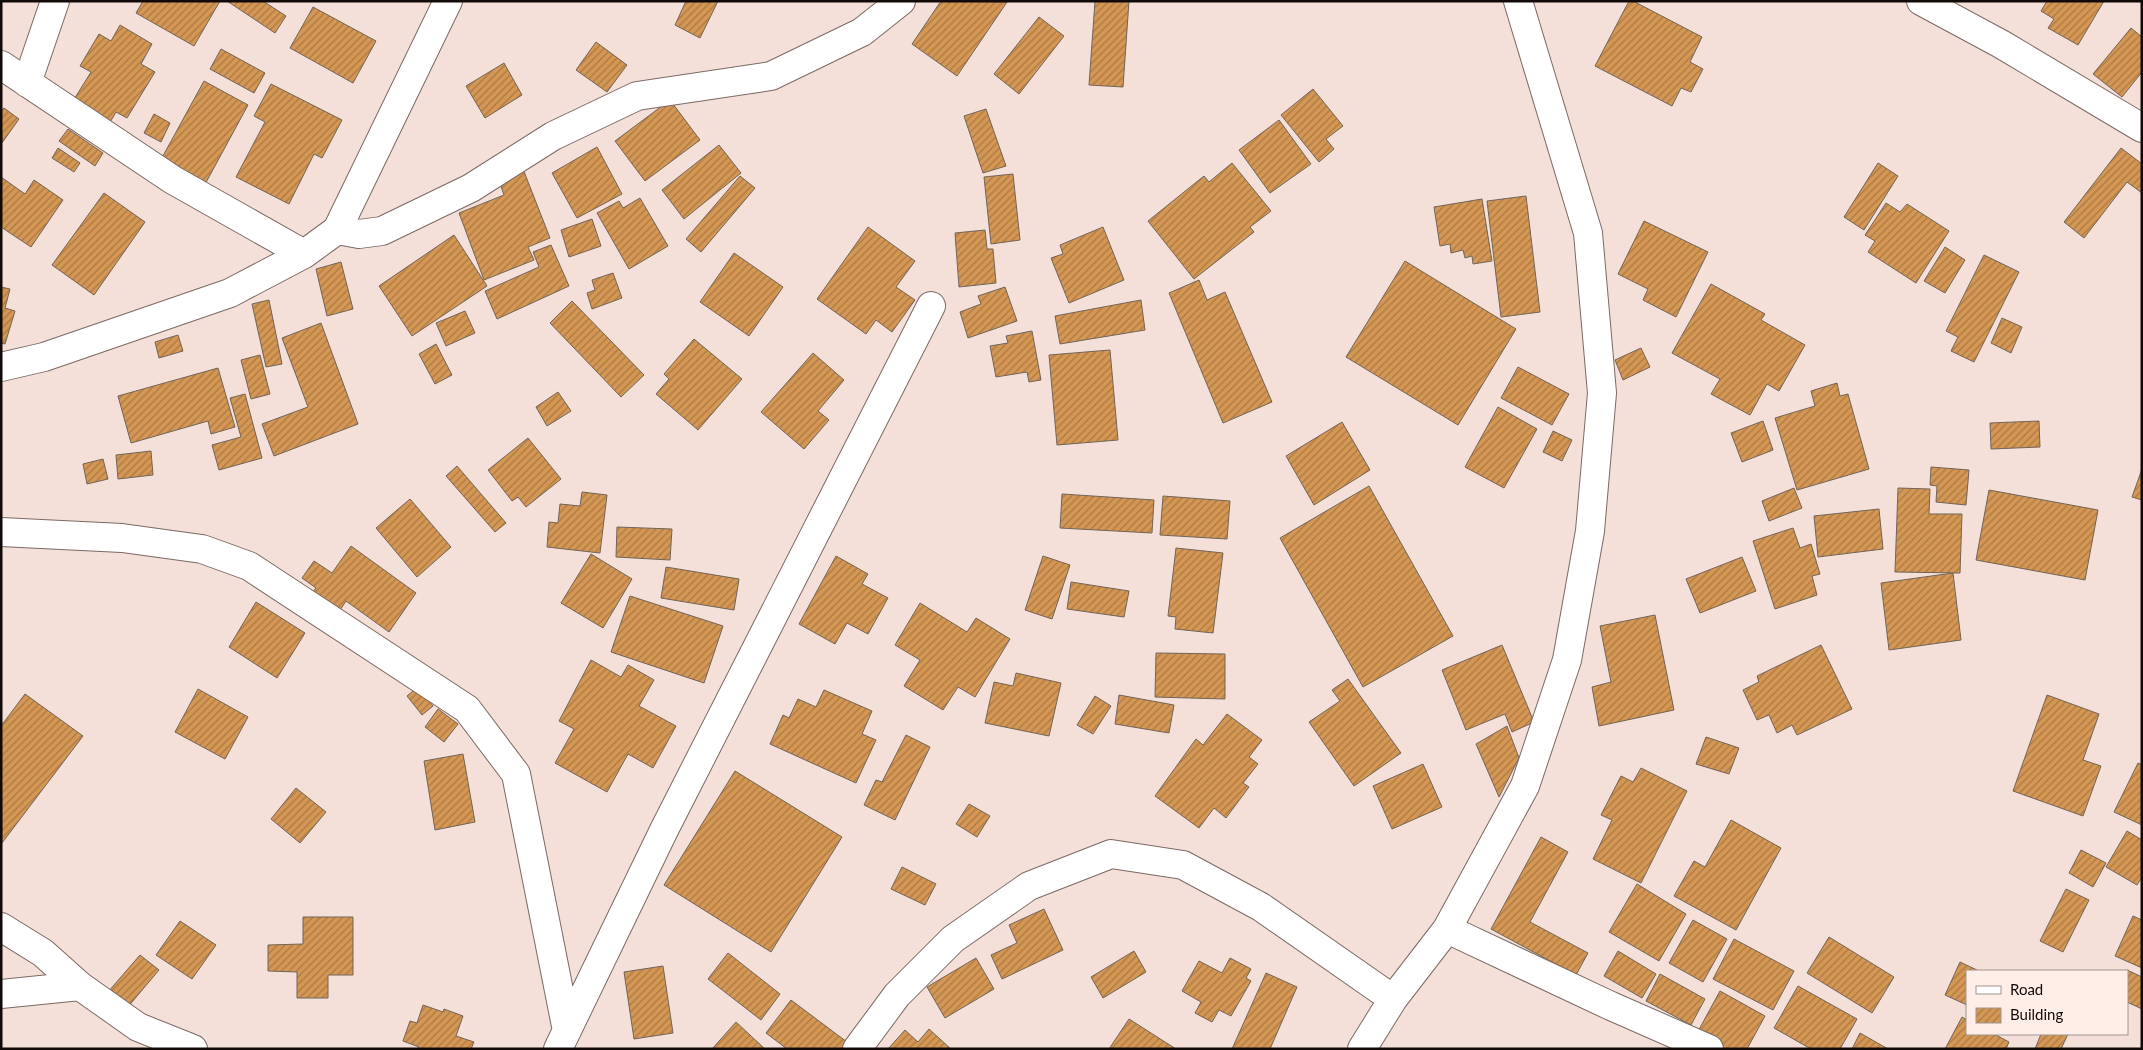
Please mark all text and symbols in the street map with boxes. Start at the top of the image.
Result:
legend [1966,970,2128,1035]
text: Road [2010,980,2043,998]
text: Building [2010,1005,2063,1023]

